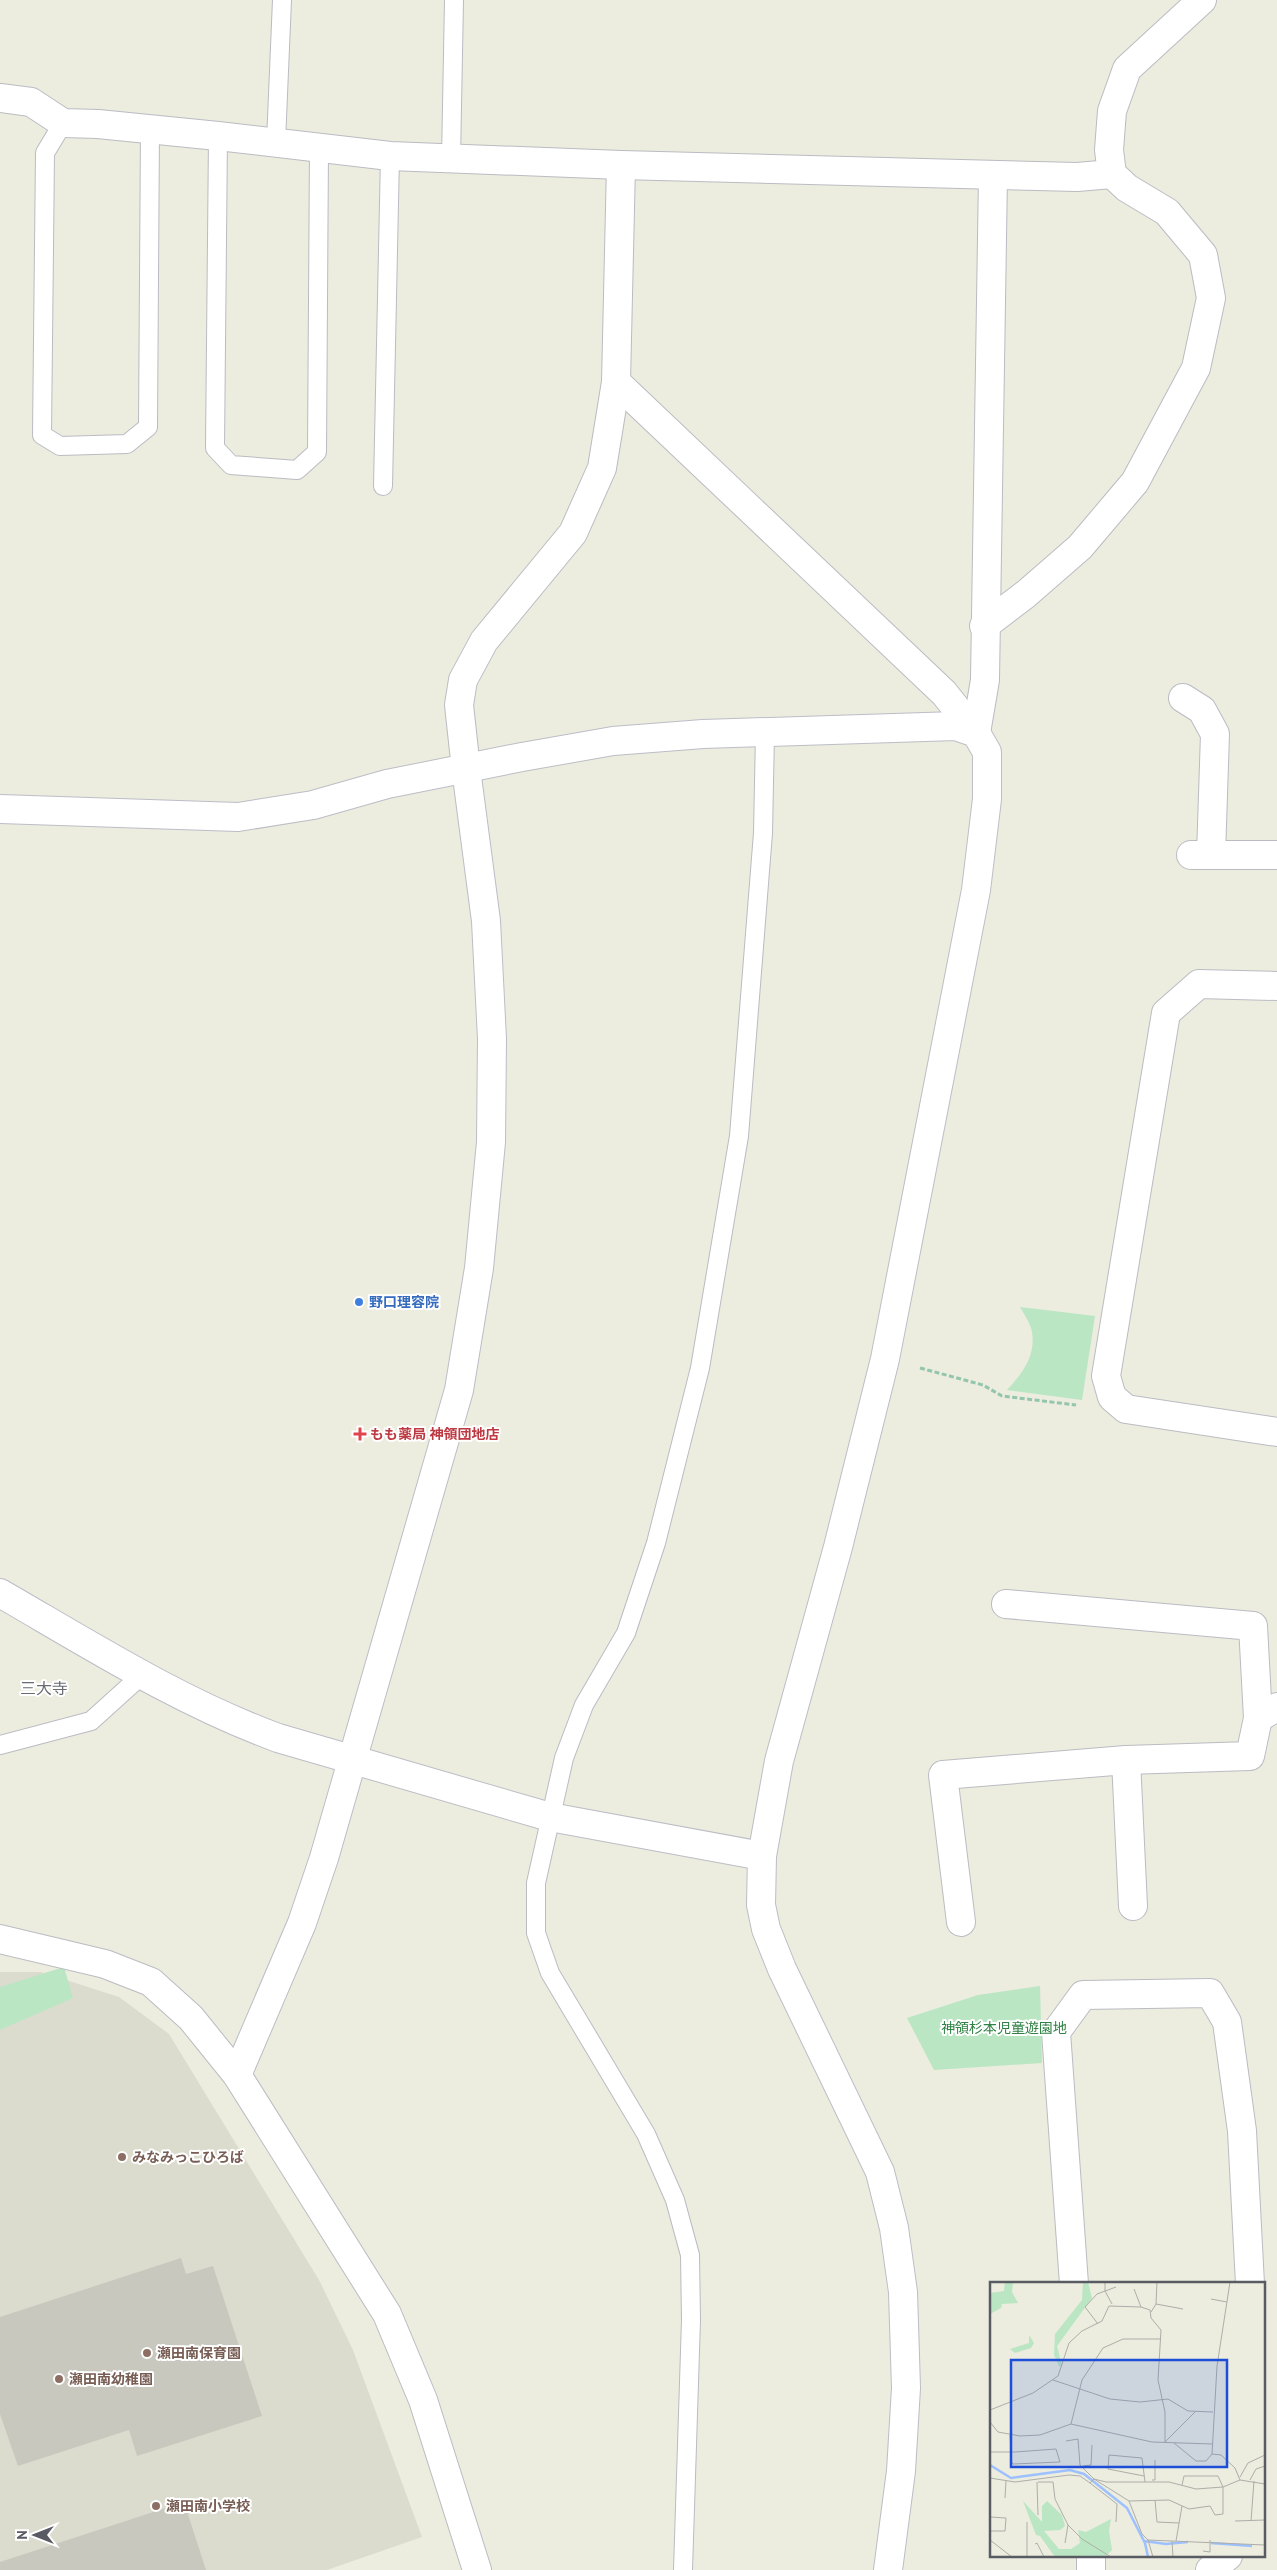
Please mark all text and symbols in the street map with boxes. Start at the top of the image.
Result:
place label: 野口理容院 [369,1293,439,1311]
marker: 野口理容院 [353,1296,365,1308]
place label: もも薬局 神領団地店 [370,1425,500,1443]
marker: もも薬局 神領団地店 [354,1428,366,1440]
district label: 三大寺 [20,1678,68,1698]
park label: 神領杉本児童遊園地 [941,2019,1067,2037]
place label: みなみっこひろば [132,2148,244,2166]
marker: みなみっこひろば [116,2151,128,2163]
inset map [990,2282,1264,2558]
place label: 瀬田南保育園 [157,2344,241,2362]
marker: 瀬田南保育園 [141,2347,153,2359]
place label: 瀬田南幼稚園 [69,2370,153,2388]
marker: 瀬田南幼稚園 [53,2373,65,2385]
place label: 瀬田南小学校 [166,2497,250,2515]
marker: 瀬田南小学校 [150,2500,162,2512]
north arrow [10,2510,60,2560]
text: N [13,2530,31,2540]

